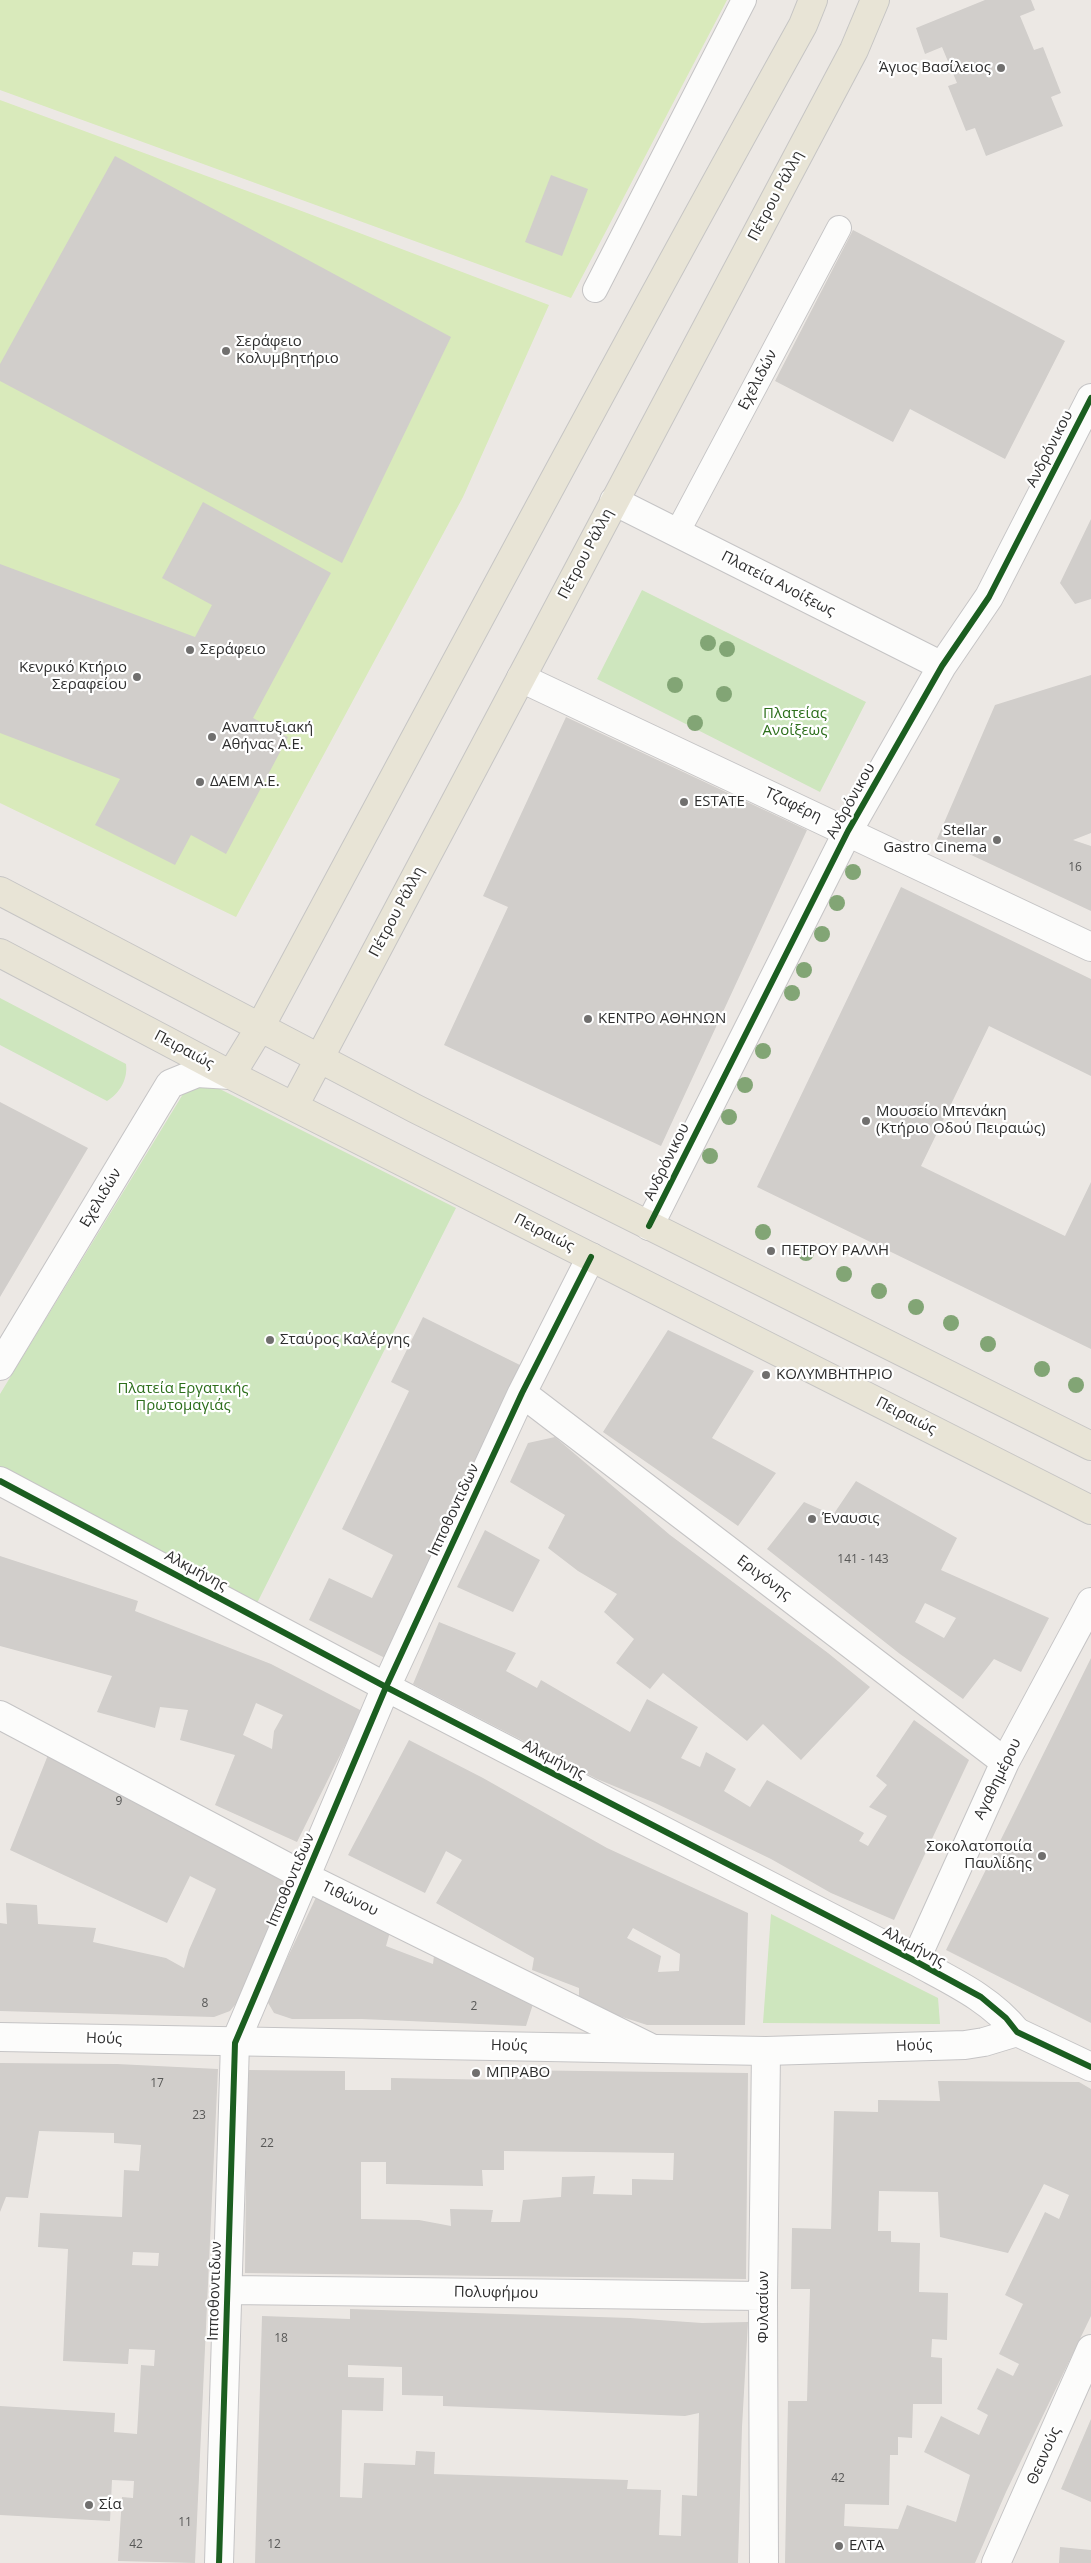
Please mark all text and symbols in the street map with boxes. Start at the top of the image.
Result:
place label: Άγιος Βασίλειος [879,59,991,77]
marker: Άγιος Βασίλειος [995,62,1007,74]
street label: Πέτρου Ράλλη [745,148,807,244]
place label: Σεράφειο Κολυμβητήριο [236,333,339,368]
marker: Σεράφειο Κολυμβητήριο [220,345,232,357]
street label: Εχελιδών [735,347,781,413]
street label: Ανδρόνικου [1023,408,1077,490]
street label: Πέτρου Ράλλη [555,506,617,602]
street label: Πλατεία Ανοίξεως [718,548,838,620]
place label: Σεράφειο [200,641,266,659]
marker: Σεράφειο [184,644,196,656]
place label: Κενρικό Κτήριο Σεραφείου [19,659,127,694]
marker: Κενρικό Κτήριο Σεραφείου [131,671,143,683]
park label: Πλατείας Ανοίξεως [763,705,827,740]
place label: Αναπτυξιακή Αθήνας Α.Ε. [222,719,313,754]
marker: Αναπτυξιακή Αθήνας Α.Ε. [206,731,218,743]
street label: Ανδρόνικου [823,760,879,842]
place label: ΔΑΕΜ A.E. [210,773,280,791]
marker: ΔΑΕΜ A.E. [194,776,206,788]
street label: Τζαφέρη [762,784,824,826]
place label: ESTATE [694,793,745,811]
marker: ESTATE [678,796,690,808]
place label: Stellar Gastro Cinema [883,822,987,857]
marker: Stellar Gastro Cinema [991,834,1003,846]
house number: 16 [1068,861,1082,875]
street label: Πέτρου Ράλλη [366,864,428,960]
place label: ΚΕΝΤΡΟ ΑΘΗΝΩΝ [598,1010,726,1028]
marker: ΚΕΝΤΡΟ ΑΘΗΝΩΝ [582,1013,594,1025]
street label: Πειραιώς [151,1027,217,1073]
place label: Μουσείο Μπενάκη (Κτήριο Οδού Πειραιώς) [876,1103,1045,1138]
marker: Μουσείο Μπενάκη (Κτήριο Οδού Πειραιώς) [860,1115,872,1127]
street label: Ανδρόνικου [641,1120,693,1204]
street label: Εχελιδών [76,1165,126,1231]
street label: Πειραιώς [511,1210,577,1256]
place label: ΠΕΤΡΟΥ ΡΑΛΛΗ [781,1242,889,1260]
marker: ΠΕΤΡΟΥ ΡΑΛΛΗ [765,1245,777,1257]
place label: Σταύρος Καλέργης [280,1331,410,1349]
marker: Σταύρος Καλέργης [264,1334,276,1346]
place label: ΚΟΛΥΜΒΗΤΗΡΙΟ [776,1366,893,1384]
marker: ΚΟΛΥΜΒΗΤΗΡΙΟ [760,1369,772,1381]
park label: Πλατεία Εργατικής Πρωτομαγιάς [117,1380,249,1415]
street label: Πειραιώς [873,1393,939,1439]
street label: Ιπποθοντιδων [425,1461,483,1559]
place label: Έναυσις [822,1510,879,1528]
marker: Έναυσις [806,1513,818,1525]
street label: Αλκμήνης [162,1547,230,1595]
street label: Εριγόνης [733,1552,795,1604]
house number: 141 - 143 [837,1553,889,1567]
street label: Αλκμήνης [519,1736,589,1784]
street label: Αγαθημέρου [971,1736,1025,1822]
house number: 9 [116,1795,122,1809]
street label: Ιπποθοντιδων [263,1831,319,1929]
place label: Σοκολατοποιία Παυλίδης [926,1838,1032,1873]
marker: Σοκολατοποιία Παυλίδης [1036,1850,1048,1862]
street label: Τιθώνου [319,1878,381,1920]
street label: Αλκμήνης [880,1923,948,1971]
house number: 8 [202,1997,208,2011]
house number: 2 [471,2000,477,2014]
street label: Ηούς [85,2029,123,2049]
street label: Ηούς [895,2036,933,2056]
street label: Ηούς [491,2037,527,2055]
place label: ΜΠΡΑΒΟ [486,2064,550,2082]
marker: ΜΠΡΑΒΟ [470,2067,482,2079]
house number: 17 [150,2077,164,2091]
house number: 23 [192,2109,206,2123]
house number: 22 [260,2137,274,2151]
street label: Ιπποθοντιδων [204,2241,226,2341]
street label: Φυλασίων [755,2271,773,2343]
street label: Πολυφήμου [454,2283,538,2303]
house number: 18 [274,2332,288,2346]
street label: Θεανούς [1023,2424,1065,2488]
house number: 42 [831,2472,845,2486]
place label: Σία [99,2496,122,2514]
marker: Σία [83,2499,95,2511]
house number: 11 [178,2516,192,2530]
place label: ΕΛΤΑ [849,2537,884,2555]
house number: 42 [129,2538,143,2552]
house number: 12 [267,2538,281,2552]
marker: ΕΛΤΑ [833,2540,845,2552]

